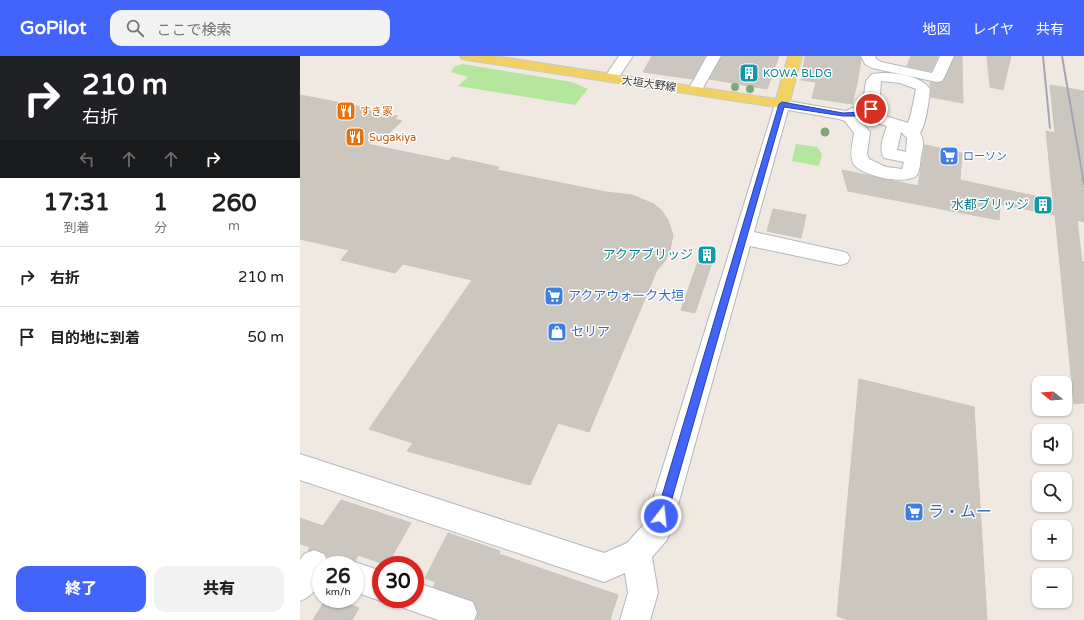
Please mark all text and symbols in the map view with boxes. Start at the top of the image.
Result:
search box [110,10,390,46]
text: GoPilot [20,17,86,39]
icon: search [124,17,146,39]
text: ここで検索 [156,21,232,39]
text: 地図 [922,21,950,38]
text: レイヤ [972,21,1014,38]
text: 共有 [1036,21,1064,38]
building icon: KOWA BLDG [738,62,760,84]
place label: KOWA BLDG [763,67,832,80]
text: 210 m [82,68,168,102]
icon: right [16,72,68,124]
street label: 大垣大野線 [621,74,677,94]
pin [854,92,888,126]
icon: arrive [860,98,882,120]
restaurant icon: すき家 [335,100,357,122]
place label: すき家 [360,105,393,118]
text: 右折 [82,106,118,128]
restaurant icon: Sugakiya [344,126,366,148]
place label: Sugakiya [369,131,416,144]
supermarket icon: ローソン [938,145,960,167]
icon: left [76,148,98,170]
icon: ahead [118,148,140,170]
icon: ahead [160,148,182,170]
icon: right [202,148,224,170]
place label: ローソン [963,150,1007,163]
text: 17:31 [43,188,110,217]
text: 1 [153,188,168,217]
text: 260 [211,189,257,218]
building icon: 水都ブリッジ [1032,194,1054,216]
place label: 水都ブリッジ [951,197,1029,213]
text: m [228,218,240,234]
text: 到着 [64,220,90,236]
text: 分 [154,220,167,236]
building icon: アクアブリッジ [696,244,718,266]
place label: アクアブリッジ [603,247,693,263]
icon: right [16,266,38,288]
text: 210 m [238,268,284,286]
text: 右折 [50,269,80,287]
supermarket icon: アクアウォーク大垣 [543,285,565,307]
place label: アクアウォーク大垣 [568,288,684,304]
shop icon: セリア [546,321,568,343]
place label: セリア [571,324,610,340]
icon: arrive [16,326,38,348]
text: 50 m [247,328,284,346]
text: 目的地に到着 [50,329,140,347]
north arrow [1032,376,1072,416]
map controls [1032,376,1072,608]
button: sound [1032,424,1072,464]
button: search [1032,472,1072,512]
position arrow [640,495,682,537]
supermarket icon: ラ・ムー [903,501,925,523]
place label: ラ・ムー [928,502,992,522]
button: + [1032,520,1072,560]
speed limit sign: 30 [372,556,424,608]
text: 26 [325,565,351,589]
button: 終了 [16,566,146,612]
button: 共有 [154,566,284,612]
button: − [1032,568,1072,608]
text: km/h [325,586,351,598]

